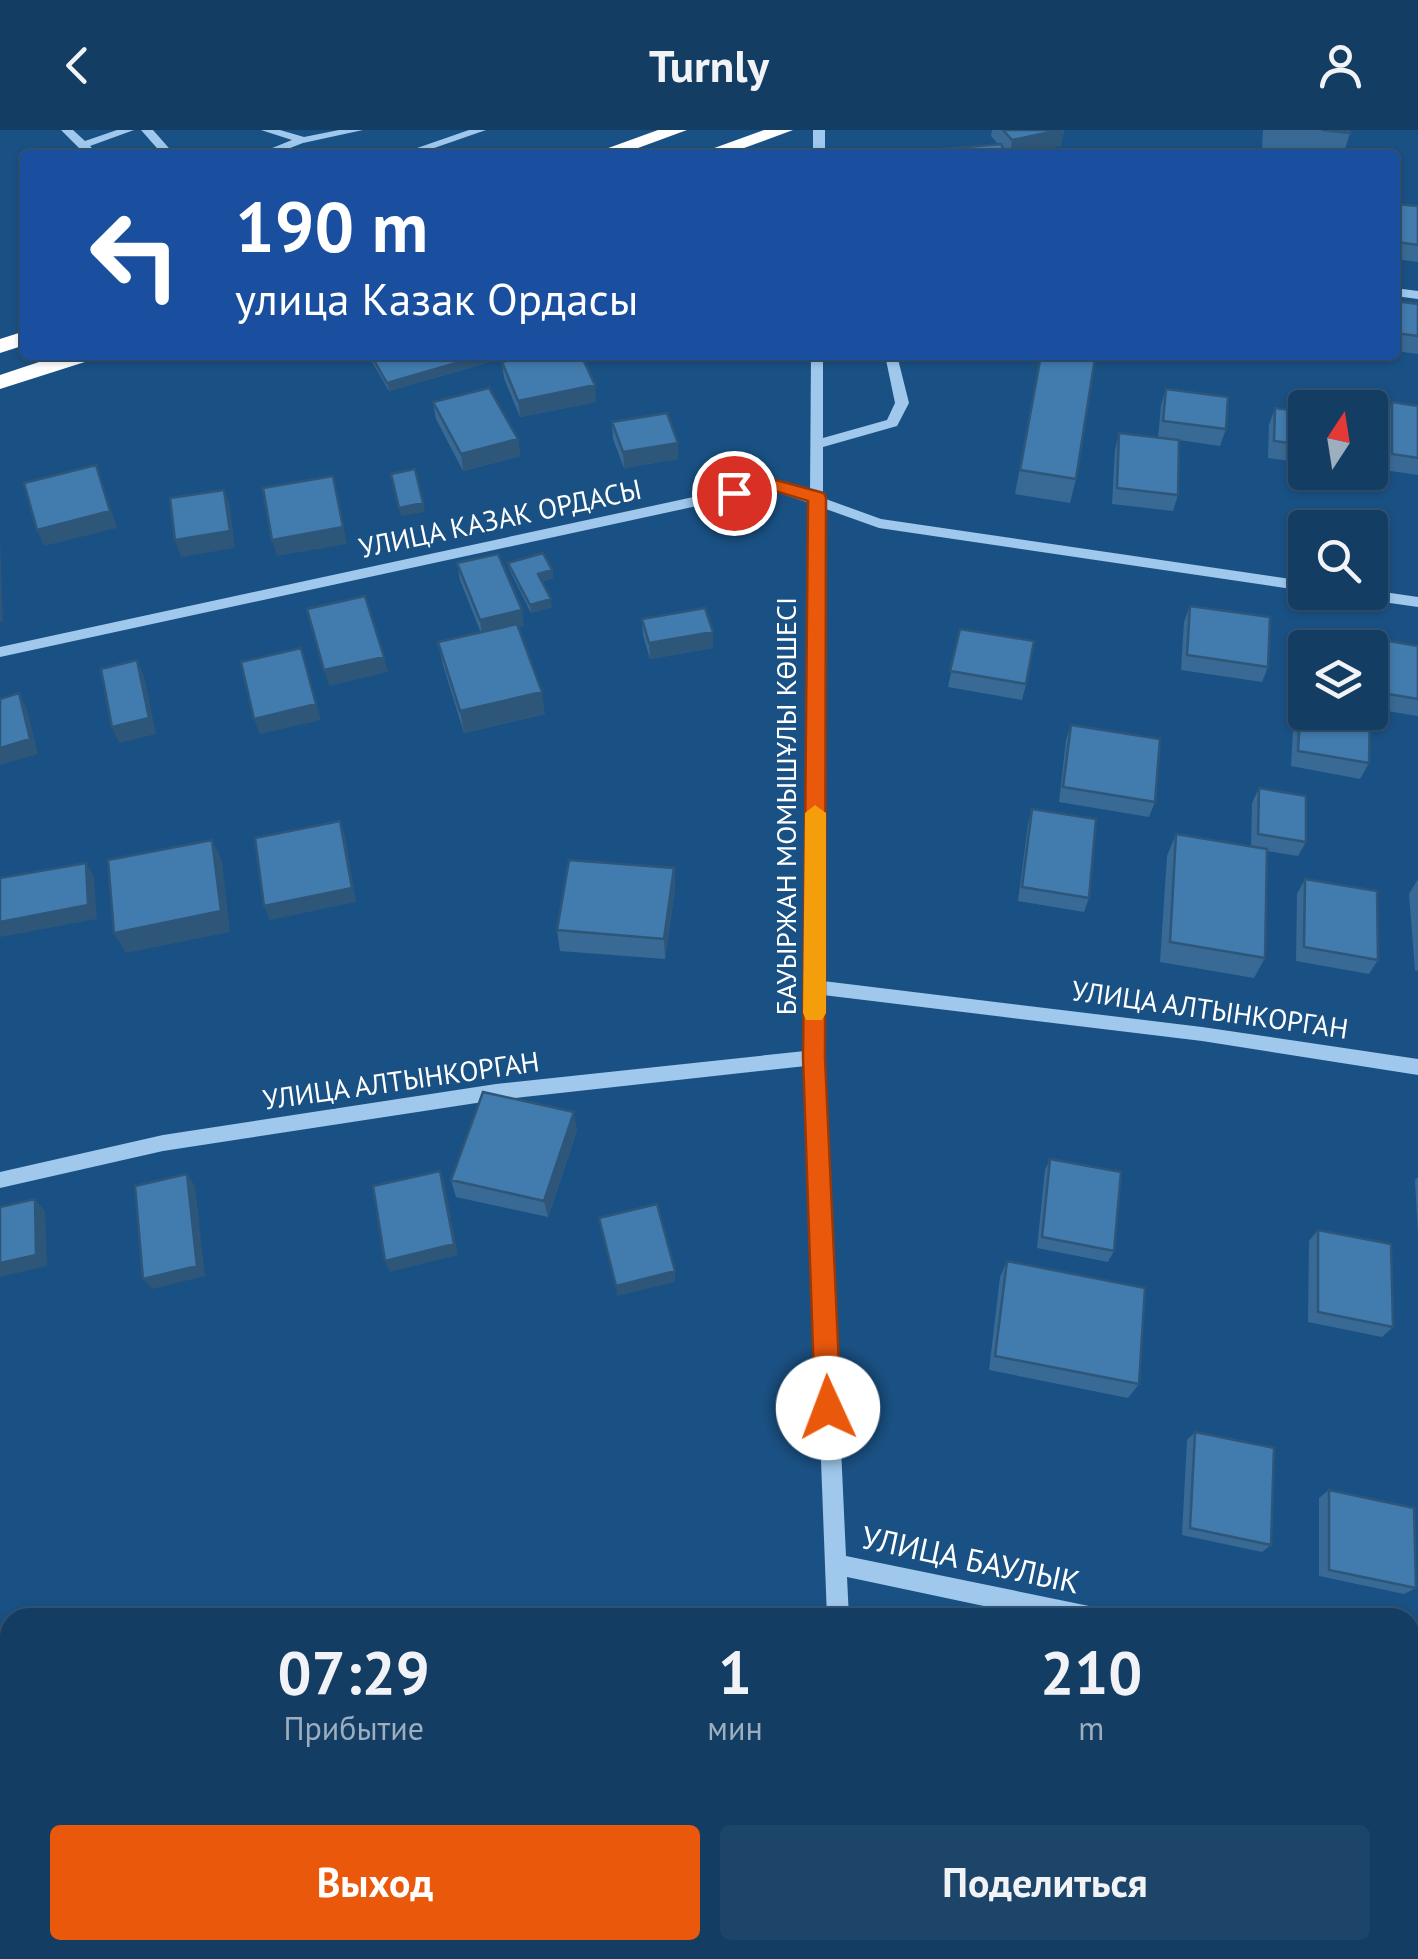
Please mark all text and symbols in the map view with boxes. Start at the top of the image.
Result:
text: Turnly [649,36,769,94]
icon: back [50,38,105,93]
icon: person [1313,38,1368,93]
text: 190 m [235,181,428,271]
icon: left [70,190,200,320]
text: улица Казак Ордасы [235,269,639,327]
north arrow [1288,390,1388,490]
map controls [1288,390,1388,730]
pin [692,451,777,536]
icon: arrive [707,466,762,521]
street label: УЛИЦА КАЗАК ОРДАСЫ [355,470,645,566]
button: search [1288,510,1388,610]
street label: БАУЫРЖАН МОМЫШҰЛЫ КӨШЕСІ [767,597,804,1015]
button: layers [1288,630,1388,730]
street label: УЛИЦА АЛТЫНКОРГАН [1069,971,1351,1047]
street label: УЛИЦА АЛТЫНКОРГАН [260,1042,542,1118]
position arrow [776,1356,880,1460]
street label: УЛИЦА БАУЛЫК [858,1515,1084,1603]
text: 07:29 [278,1633,430,1711]
text: 1 [718,1633,752,1711]
text: 210 [1040,1633,1142,1711]
text: Прибытие [283,1707,424,1749]
text: мин [707,1707,763,1749]
text: m [1078,1707,1104,1749]
button: Выход [50,1825,700,1940]
button: Поделиться [720,1825,1370,1940]

